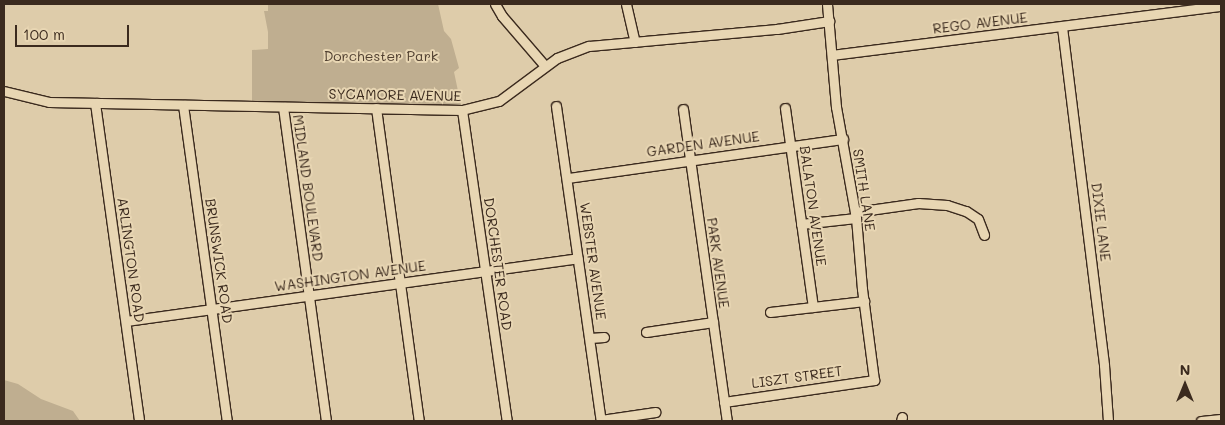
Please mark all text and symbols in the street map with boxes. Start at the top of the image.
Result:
street label: REGO AVENUE [932,9,1028,37]
scale bar [18,15,131,47]
text: 100 m [23,24,65,44]
park label: Dorchester Park [324,48,438,64]
street label: SYCAMORE AVENUE [328,85,462,105]
street label: MIDLAND BOULEVARD [289,114,327,262]
street label: GARDEN AVENUE [645,128,761,160]
street label: BALATON AVENUE [796,145,830,267]
street label: SMITH LANE [849,148,879,232]
street label: DIXIE LANE [1088,182,1114,262]
street label: ARLINGTON ROAD [114,196,148,324]
street label: DORCHESTER ROAD [480,196,516,332]
street label: BRUNSWICK ROAD [202,197,236,325]
street label: WEBSTER AVENUE [576,201,610,321]
street label: PARK AVENUE [703,217,733,309]
street label: WASHINGTON AVENUE [273,257,427,295]
north arrow [1160,360,1210,410]
text: N [1180,360,1190,379]
street label: LISZT STREET [750,362,844,392]

